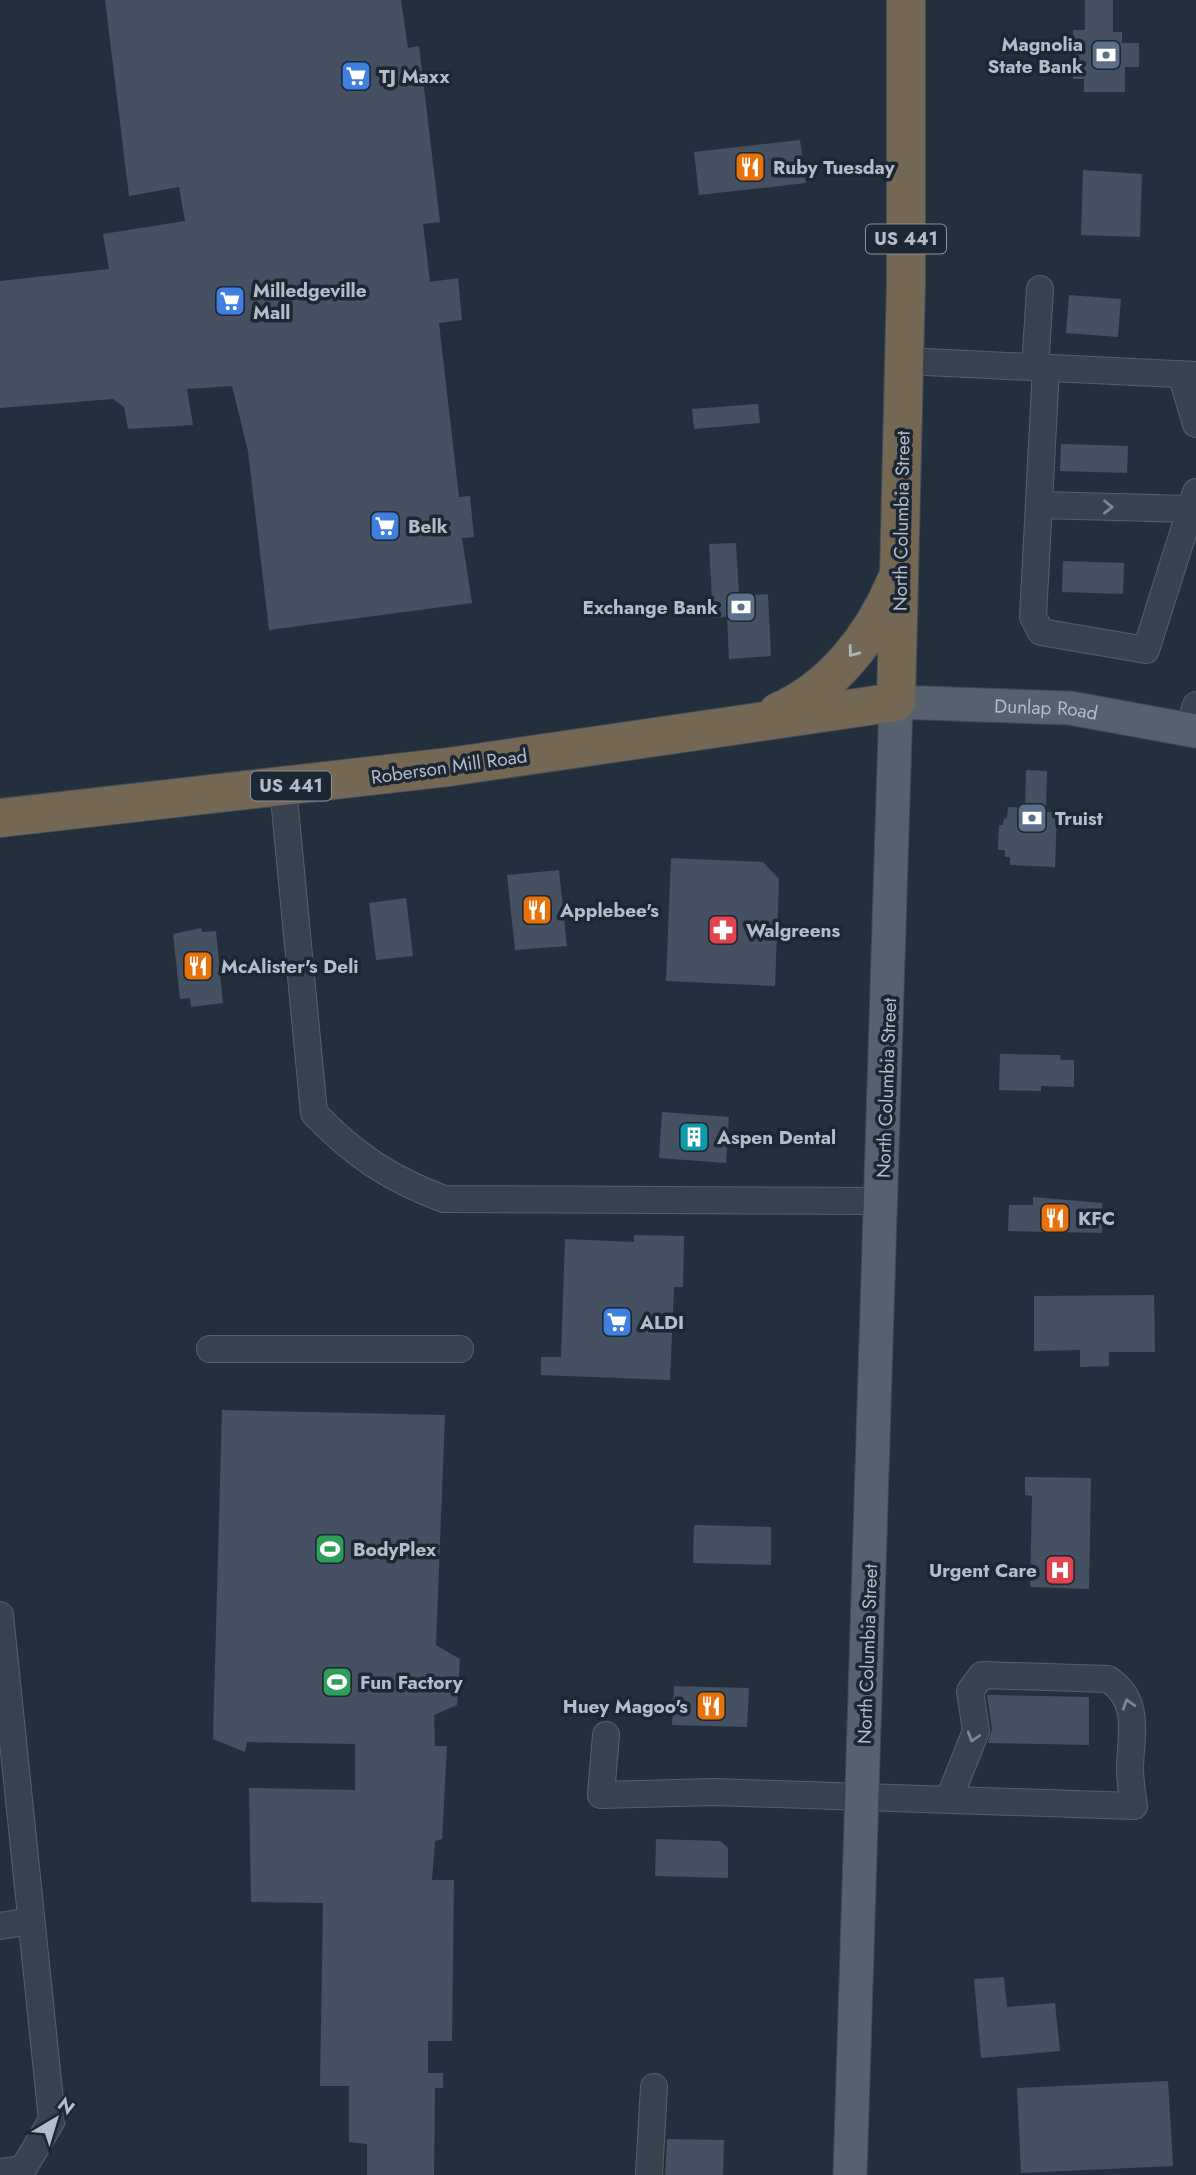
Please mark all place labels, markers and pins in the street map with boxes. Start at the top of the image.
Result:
place label: Magnolia State Bank [987,31,1083,80]
bank icon: Magnolia State Bank [1089,38,1123,72]
supermarket icon: TJ Maxx [339,59,373,93]
place label: TJ Maxx [379,63,450,90]
restaurant icon: Ruby Tuesday [733,150,767,184]
place label: Ruby Tuesday [773,154,896,181]
place label: Milledgeville Mall [253,277,367,326]
supermarket icon: Milledgeville Mall [213,284,247,318]
supermarket icon: Belk [368,509,402,543]
place label: Belk [408,513,448,540]
bank icon: Exchange Bank [724,590,758,624]
place label: Exchange Bank [582,594,718,621]
bank icon: Truist [1015,801,1049,835]
place label: Truist [1055,805,1103,832]
restaurant icon: Applebee's [520,893,554,927]
place label: Applebee's [559,897,659,924]
pharmacy icon: Walgreens [706,913,740,947]
place label: Walgreens [746,917,841,944]
restaurant icon: McAlister's Deli [181,949,215,983]
place label: McAlister's Deli [221,953,359,980]
building icon: Aspen Dental [677,1120,711,1154]
place label: Aspen Dental [716,1124,836,1151]
restaurant icon: KFC [1038,1201,1072,1235]
place label: KFC [1078,1205,1115,1232]
supermarket icon: ALDI [600,1305,634,1339]
place label: ALDI [639,1309,684,1336]
sports icon: BodyPlex [313,1532,347,1566]
place label: BodyPlex [353,1536,437,1563]
hospital icon: Urgent Care [1043,1553,1077,1587]
place label: Urgent Care [929,1557,1037,1584]
sports icon: Fun Factory [320,1665,354,1699]
place label: Fun Factory [360,1669,464,1696]
restaurant icon: Huey Magoo's [694,1689,728,1723]
place label: Huey Magoo's [563,1693,688,1720]

